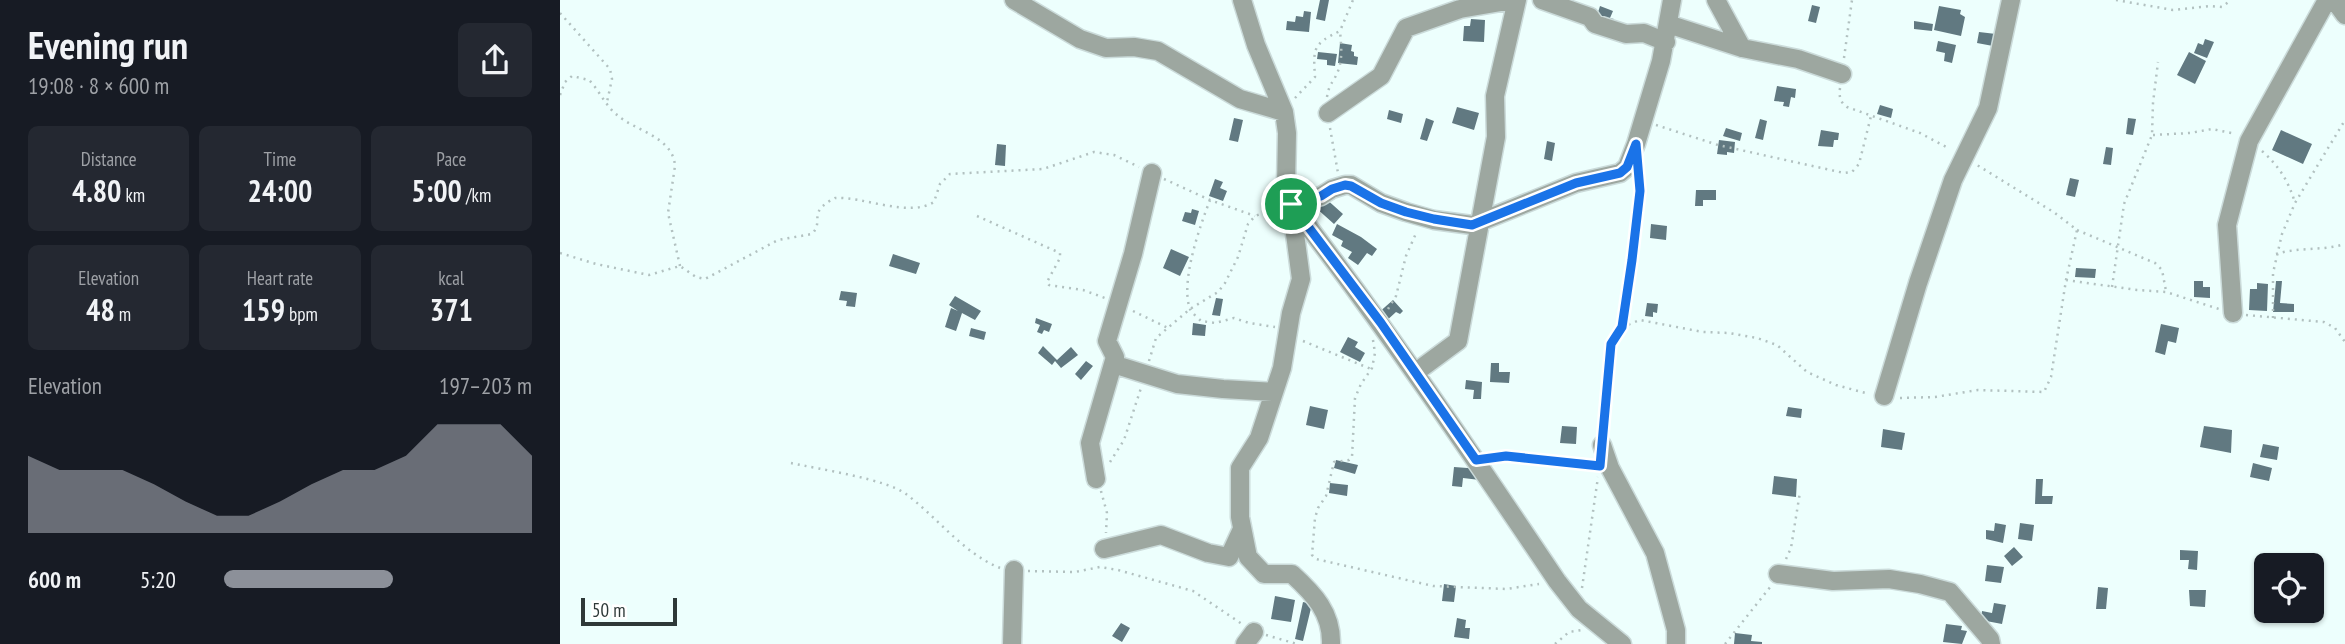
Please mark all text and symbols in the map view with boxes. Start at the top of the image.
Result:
text: Evening run [28,20,188,69]
button: share [458,23,532,97]
text: 19:08 · 8 × 600 m [28,71,169,100]
text: Distance [81,147,137,171]
text: Time [264,147,296,171]
text: Pace [436,147,466,171]
text: 4.80 [72,171,121,210]
text: 24:00 [248,171,312,210]
text: 5:00 [411,171,462,210]
pin [1261,174,1321,234]
text: km [121,183,145,207]
text: /km [462,183,491,207]
icon: arrive [1272,185,1310,223]
text: Elevation [78,266,139,290]
text: Heart rate [247,266,313,290]
text: kcal [438,266,464,290]
text: 48 [86,290,115,329]
text: 159 [242,290,285,329]
text: 371 [430,290,473,329]
text: m [115,302,131,326]
text: bpm [285,302,318,326]
text: Elevation [28,371,102,400]
text: 197–203 m [439,371,532,400]
map controls [2254,553,2324,623]
button: locate [2254,553,2324,623]
text: 600 m [28,565,81,594]
text: 5:20 [140,565,176,594]
scale bar [581,595,677,627]
text: 50 m [592,598,626,622]

